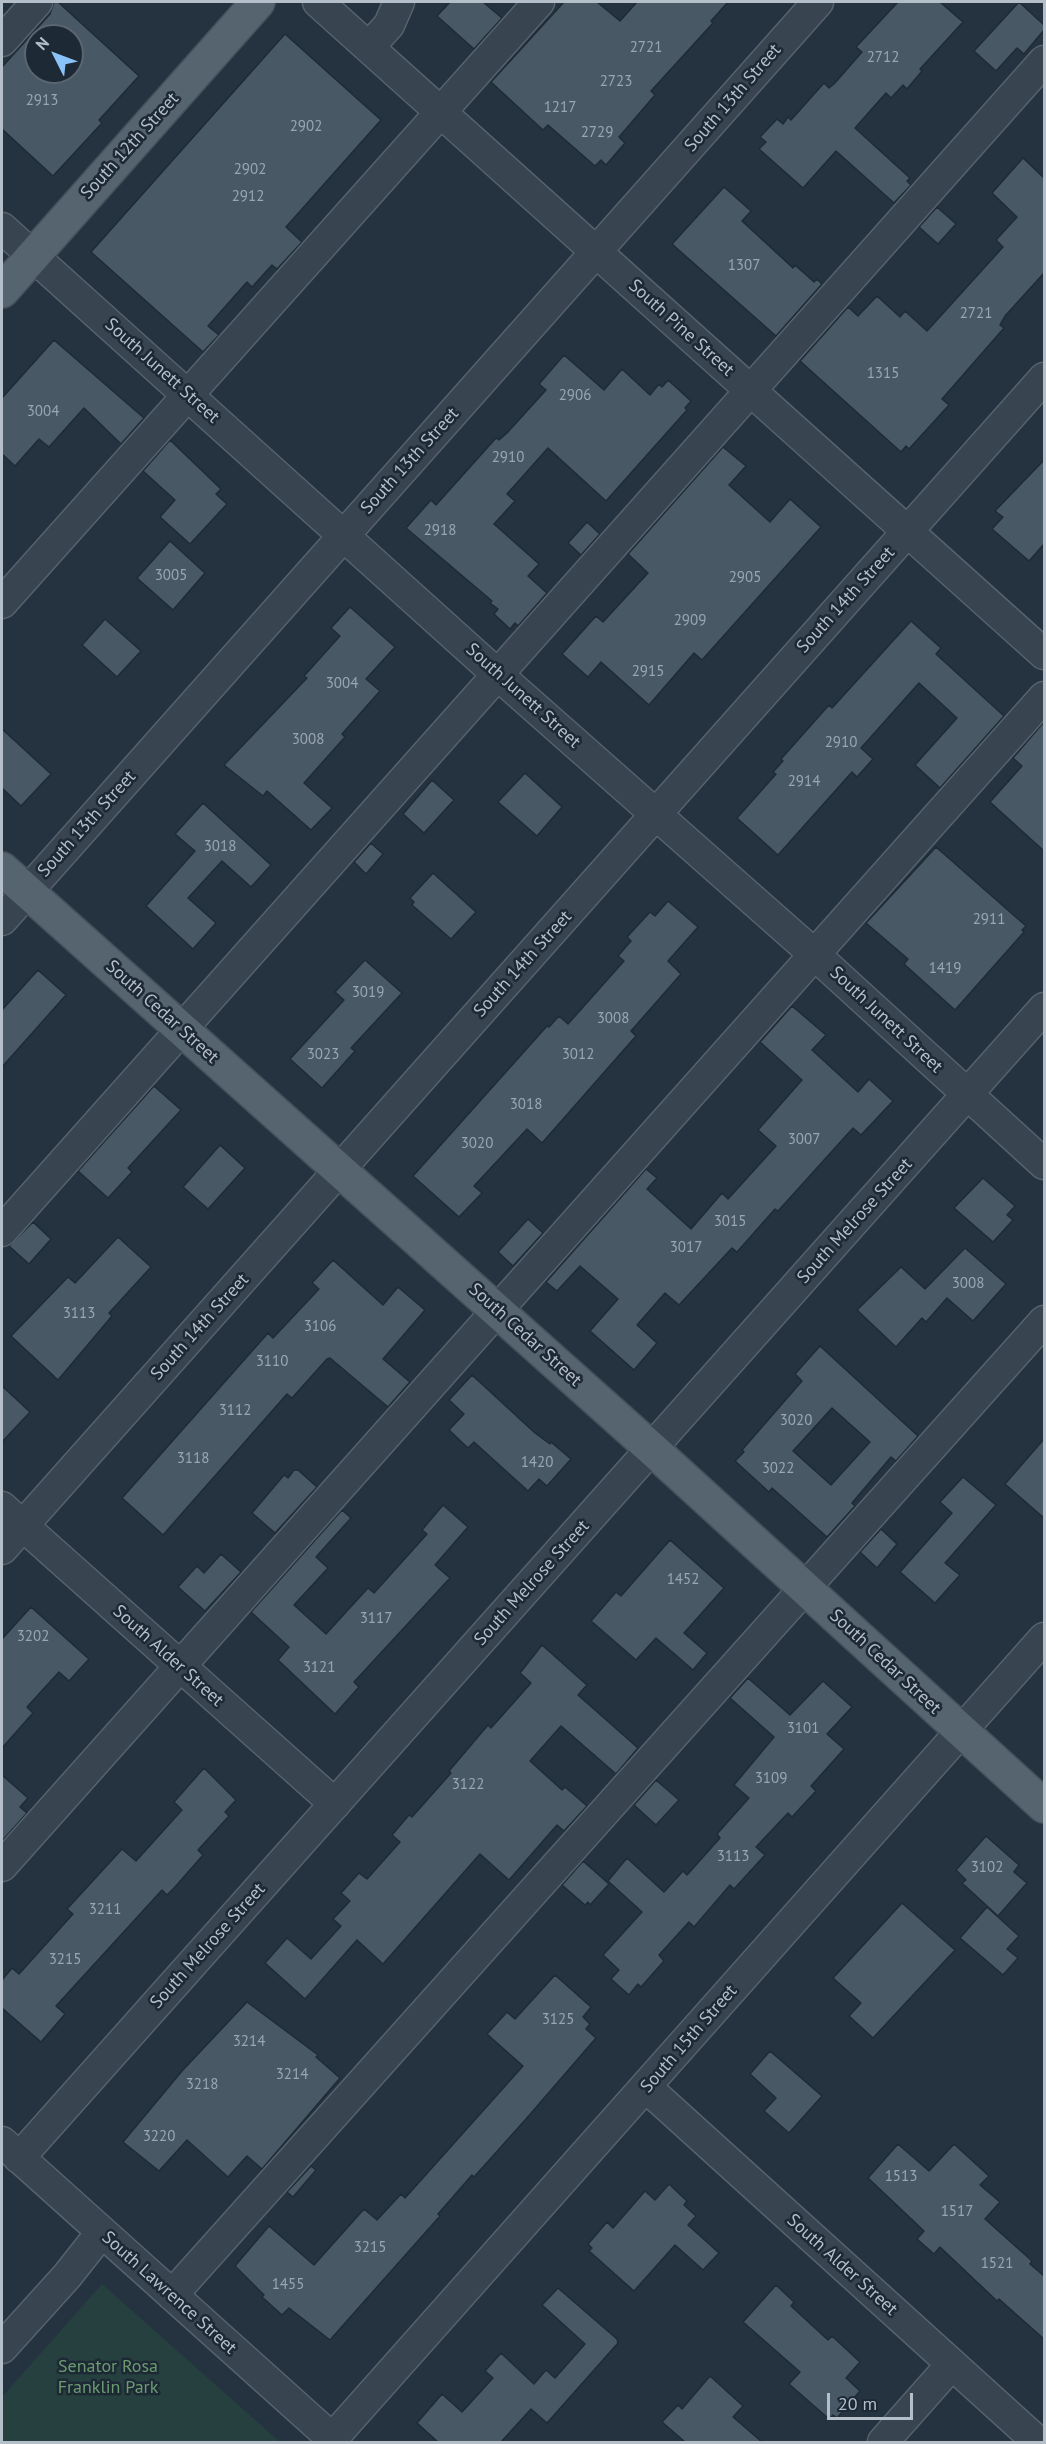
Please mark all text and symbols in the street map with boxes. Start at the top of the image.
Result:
north arrow [24,24,84,84]
text: N [31,33,53,54]
house number: 2721 [630,39,662,57]
street label: South 13th Street [680,40,786,156]
house number: 2712 [867,49,899,67]
house number: 2723 [600,73,632,91]
street label: South 12th Street [76,88,184,204]
house number: 2913 [26,92,58,110]
house number: 1217 [544,99,576,117]
house number: 2902 [290,118,322,136]
house number: 2729 [581,124,613,142]
house number: 2902 [234,161,266,179]
house number: 2912 [232,188,264,206]
house number: 1307 [728,257,760,275]
street label: South Pine Street [624,275,738,381]
house number: 2721 [960,305,992,323]
street label: South Junett Street [100,314,224,428]
house number: 1315 [867,365,899,383]
house number: 2906 [559,387,591,405]
house number: 3004 [27,403,59,421]
street label: South 13th Street [356,403,464,519]
house number: 2910 [492,449,524,467]
house number: 2918 [424,522,456,540]
street label: South 14th Street [792,542,900,658]
house number: 3005 [155,567,187,585]
house number: 2905 [729,569,761,587]
house number: 2909 [674,612,706,630]
street label: South Junett Street [461,639,585,753]
house number: 2915 [632,663,664,681]
house number: 3004 [326,675,358,693]
house number: 3008 [292,731,324,749]
house number: 2910 [825,734,857,752]
street label: South 13th Street [33,766,141,882]
house number: 2914 [788,773,820,791]
house number: 3018 [204,838,236,856]
street label: South 14th Street [469,906,577,1022]
house number: 2911 [973,911,1005,929]
street label: South Cedar Street [101,956,223,1068]
house number: 1419 [929,960,961,978]
street label: South Junett Street [825,962,947,1078]
house number: 3019 [352,984,384,1002]
house number: 3008 [597,1010,629,1028]
house number: 3023 [307,1046,339,1064]
house number: 3012 [562,1046,594,1064]
house number: 3018 [510,1096,542,1114]
house number: 3007 [788,1131,820,1149]
house number: 3020 [461,1135,493,1153]
street label: South Melrose Street [793,1154,917,1288]
house number: 3015 [714,1213,746,1231]
house number: 3017 [670,1239,702,1257]
street label: South 14th Street [146,1269,254,1385]
house number: 3008 [952,1275,984,1293]
street label: South Cedar Street [464,1279,586,1391]
house number: 3113 [63,1305,95,1323]
house number: 3106 [304,1318,336,1336]
house number: 3110 [256,1353,288,1371]
house number: 3112 [219,1402,251,1420]
house number: 3020 [780,1412,812,1430]
house number: 3118 [177,1450,209,1468]
house number: 1420 [521,1454,553,1472]
house number: 3022 [762,1460,794,1478]
street label: South Melrose Street [470,1516,594,1650]
house number: 1452 [667,1571,699,1589]
street label: South Alder Street [108,1601,228,1711]
street label: South Cedar Street [825,1605,945,1719]
house number: 3117 [360,1610,392,1628]
house number: 3202 [17,1628,49,1646]
house number: 3121 [303,1659,335,1677]
house number: 3101 [787,1720,819,1738]
house number: 3109 [755,1770,787,1788]
house number: 3122 [452,1776,484,1794]
house number: 3113 [717,1848,749,1866]
house number: 3102 [971,1859,1003,1877]
street label: South Melrose Street [146,1879,270,2013]
house number: 3211 [89,1901,121,1919]
house number: 3215 [49,1951,81,1969]
street label: South 15th Street [636,1981,742,2097]
house number: 3125 [542,2011,574,2029]
house number: 3214 [233,2033,265,2051]
house number: 3214 [276,2066,308,2084]
house number: 3218 [186,2076,218,2094]
house number: 3220 [143,2128,175,2146]
house number: 1513 [885,2168,917,2186]
house number: 1517 [941,2203,973,2221]
street label: South Alder Street [782,2210,902,2320]
street label: South Lawrence Street [97,2227,241,2359]
house number: 3215 [354,2239,386,2257]
house number: 1521 [981,2255,1013,2273]
house number: 1455 [272,2276,304,2294]
park label: Senator Rosa Franklin Park [58,2356,158,2398]
scale bar [830,2381,916,2419]
text: 20 m [838,2392,877,2415]

